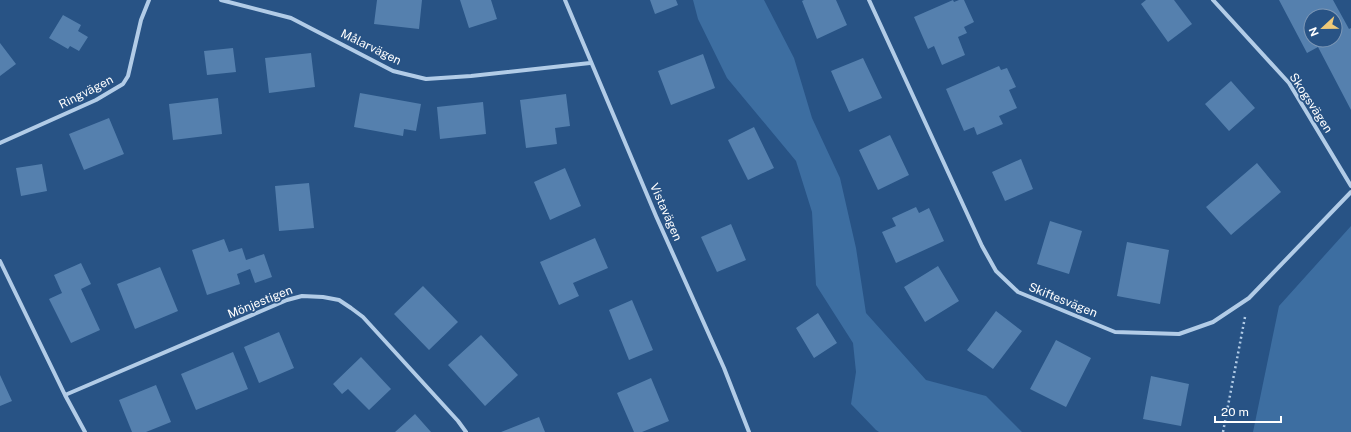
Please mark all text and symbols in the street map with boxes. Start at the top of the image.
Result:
north arrow [1303,8,1343,48]
street label: Målarvägen [338,26,404,68]
text: N [1307,26,1321,38]
street label: Skogsvägen [1287,71,1335,135]
street label: Ringvägen [57,72,116,112]
street label: Vistavägen [647,181,685,243]
street label: Skiftesvägen [1027,280,1100,320]
street label: Mönjestigen [226,283,295,321]
scale bar [1215,398,1281,424]
text: 20 m [1221,405,1249,419]

